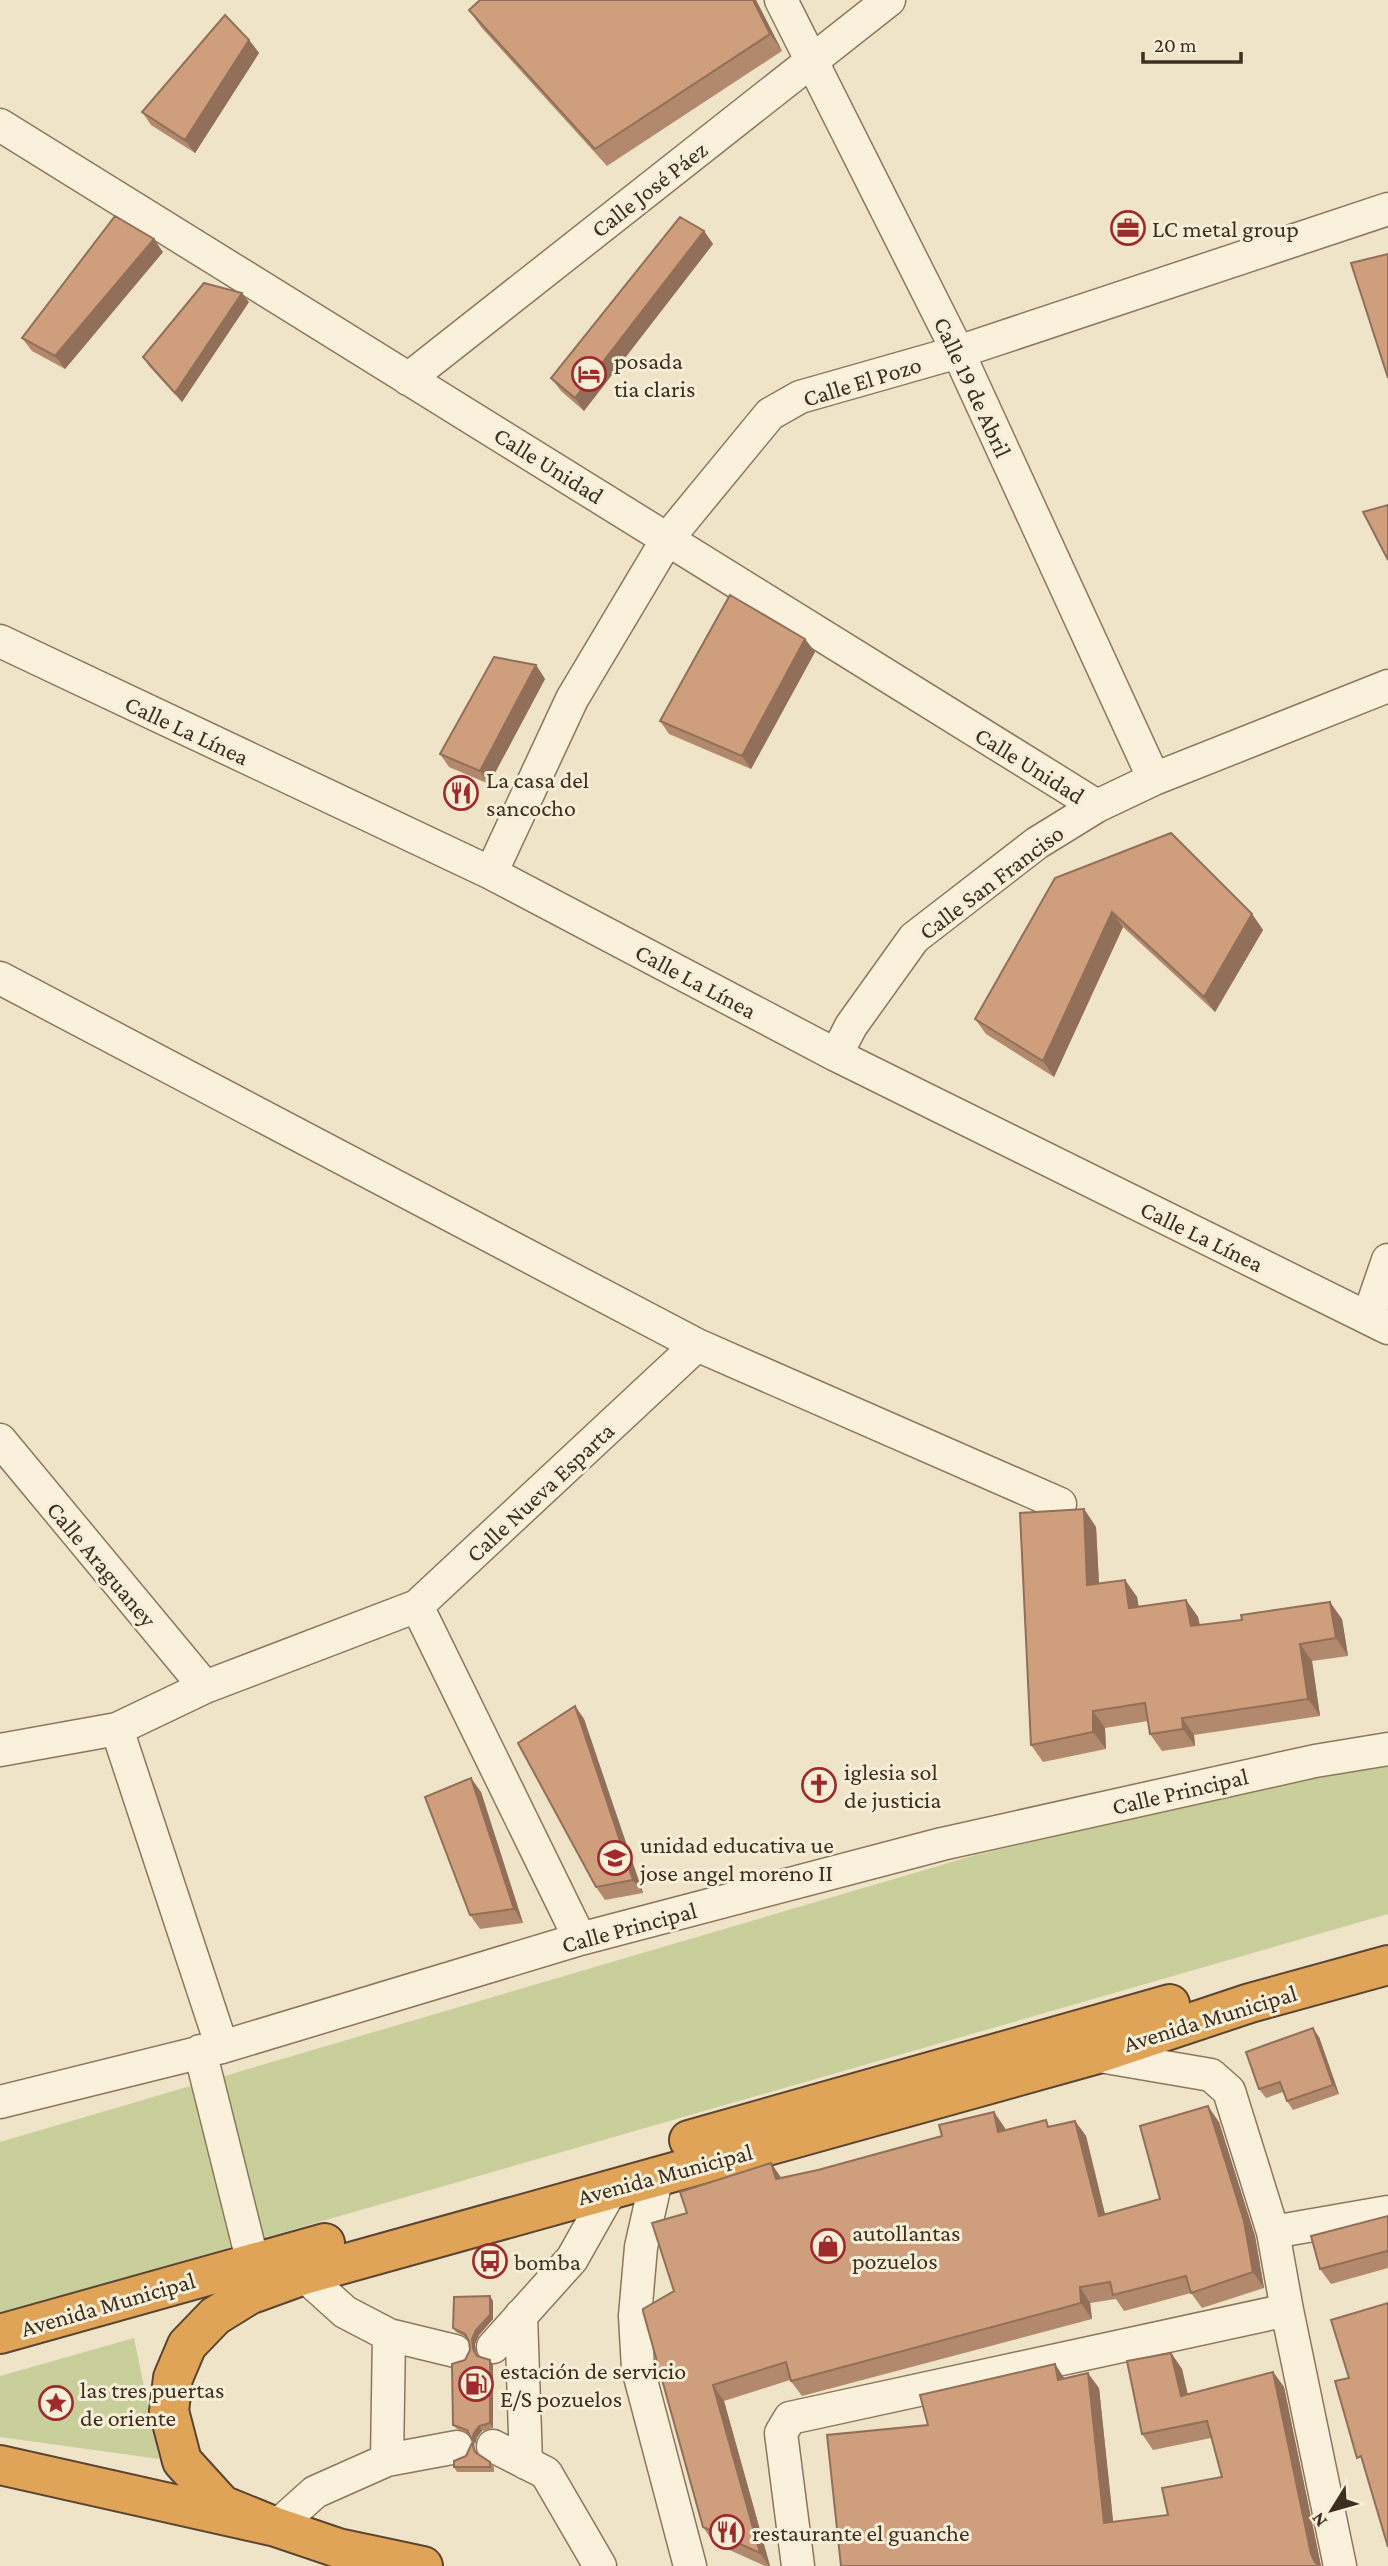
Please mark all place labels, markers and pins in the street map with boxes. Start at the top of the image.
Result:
office icon: LC metal group [1109,209,1147,247]
place label: LC metal group [1152,215,1299,242]
place label: posada tia claris [614,347,695,402]
hotel icon: posada tia claris [570,355,608,393]
place label: La casa del sancocho [486,766,589,821]
restaurant icon: La casa del sancocho [442,774,480,812]
place label: iglesia sol de justicia [844,1758,941,1813]
church icon: iglesia sol de justicia [800,1766,838,1804]
place label: unidad educativa ue jose angel moreno II [639,1831,834,1886]
school or university icon: unidad educativa ue jose angel moreno II [596,1839,634,1877]
place label: autollantas pozuelos [852,2219,961,2274]
shop icon: autollantas pozuelos [809,2227,847,2265]
bus stop icon: bomba [471,2242,509,2280]
place label: bomba [514,2248,581,2275]
place label: estación de servicio E/S pozuelos [500,2357,686,2412]
fuel station icon: estación de servicio E/S pozuelos [457,2365,495,2403]
place label: las tres puertas de oriente [80,2376,225,2431]
place icon: las tres puertas de oriente [37,2384,75,2422]
restaurant icon: restaurante el guanche [708,2513,746,2551]
place label: restaurante el guanche [752,2519,970,2546]

